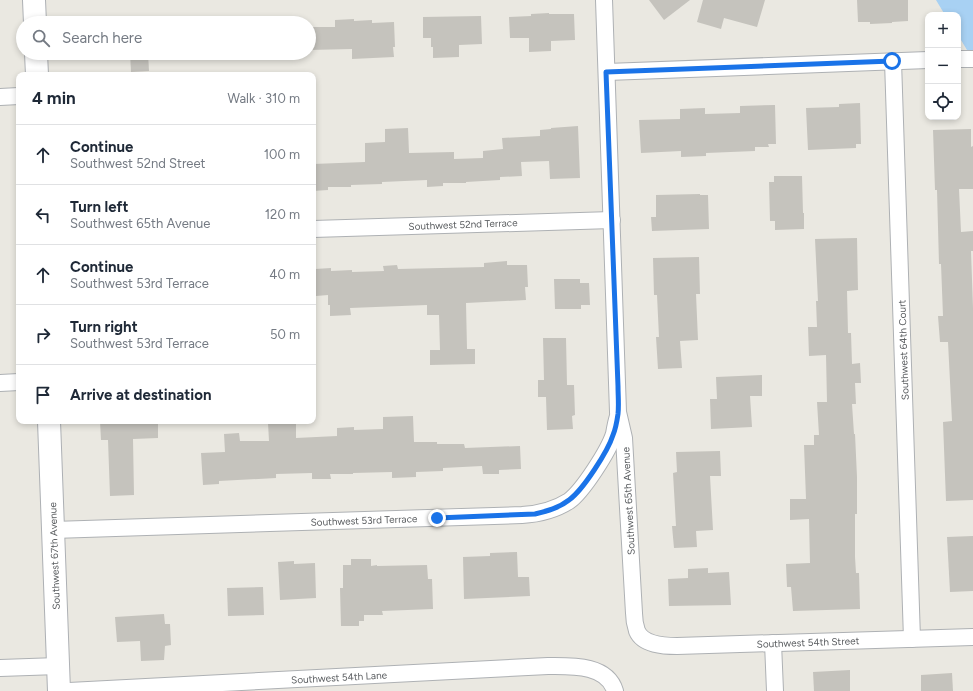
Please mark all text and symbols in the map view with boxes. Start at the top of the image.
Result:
map controls [925,12,961,120]
button: + [925,12,961,48]
search box [16,16,316,60]
icon: search [30,27,52,49]
text: Search here [62,29,142,47]
button: − [925,48,961,84]
route start [883,52,901,70]
button: locate [925,84,961,120]
text: 4 min [32,88,76,108]
text: Walk · 310 m [227,91,300,106]
text: Continue [70,138,133,156]
icon: ahead [32,144,54,166]
text: 100 m [264,147,300,162]
text: Southwest 52nd Street [70,156,205,171]
text: Turn left [70,198,128,216]
icon: left [32,204,54,226]
text: 120 m [265,207,300,222]
text: Southwest 65th Avenue [70,216,210,231]
street label: Southwest 52nd Terrace [408,216,518,233]
text: Continue [70,258,133,276]
icon: ahead [32,264,54,286]
text: 40 m [269,267,300,282]
text: Southwest 53rd Terrace [70,276,209,291]
street label: Southwest 64th Court [895,299,912,400]
text: Turn right [70,318,138,336]
icon: right [32,324,54,346]
text: 50 m [270,327,300,342]
text: Southwest 53rd Terrace [70,336,209,351]
icon: arrive [32,384,54,406]
text: Arrive at destination [70,386,211,404]
street label: Southwest 65th Avenue [619,446,638,555]
street label: Southwest 67th Avenue [46,501,63,610]
route end [428,509,446,527]
street label: Southwest 53rd Terrace [310,512,418,529]
street label: Southwest 54th Street [756,634,860,651]
street label: Southwest 54th Lane [291,668,388,687]

